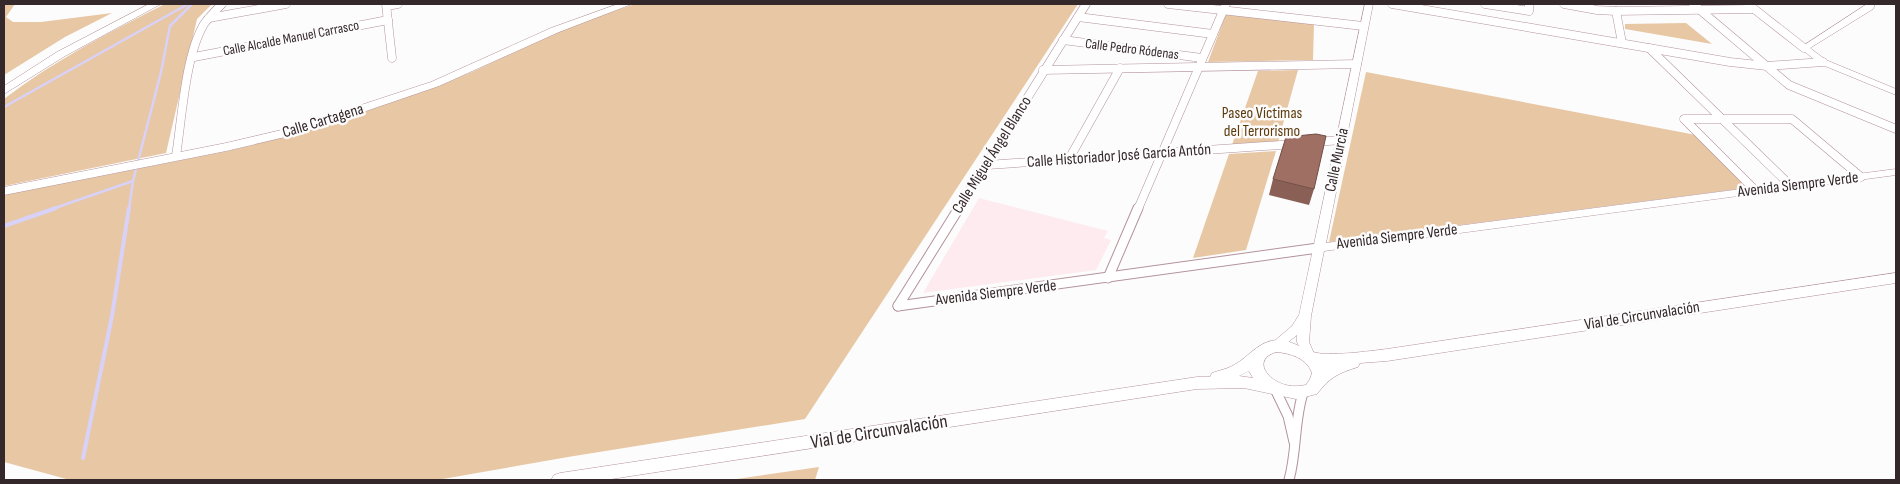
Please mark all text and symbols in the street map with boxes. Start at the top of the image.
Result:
street label: Calle Alcalde Manuel Carrasco [221,16,361,60]
street label: Calle Pedro Ródenas [1084,35,1180,63]
street label: Calle Miguel Ángel Blanco [948,93,1036,217]
street label: Calle Cartagena [280,100,366,142]
park label: Paseo Víctimas del Terrorismo [1222,104,1303,141]
street label: Calle Murcia [1321,126,1353,194]
street label: Calle Historiador José García Antón [1026,140,1212,172]
street label: Avenida Siempre Verde [1736,168,1859,202]
street label: Avenida Siempre Verde [1335,220,1458,254]
street label: Avenida Siempre Verde [934,276,1057,310]
street label: Vial de Circunvalación [1583,297,1701,335]
street label: Vial de Circunvalación [809,410,949,454]

